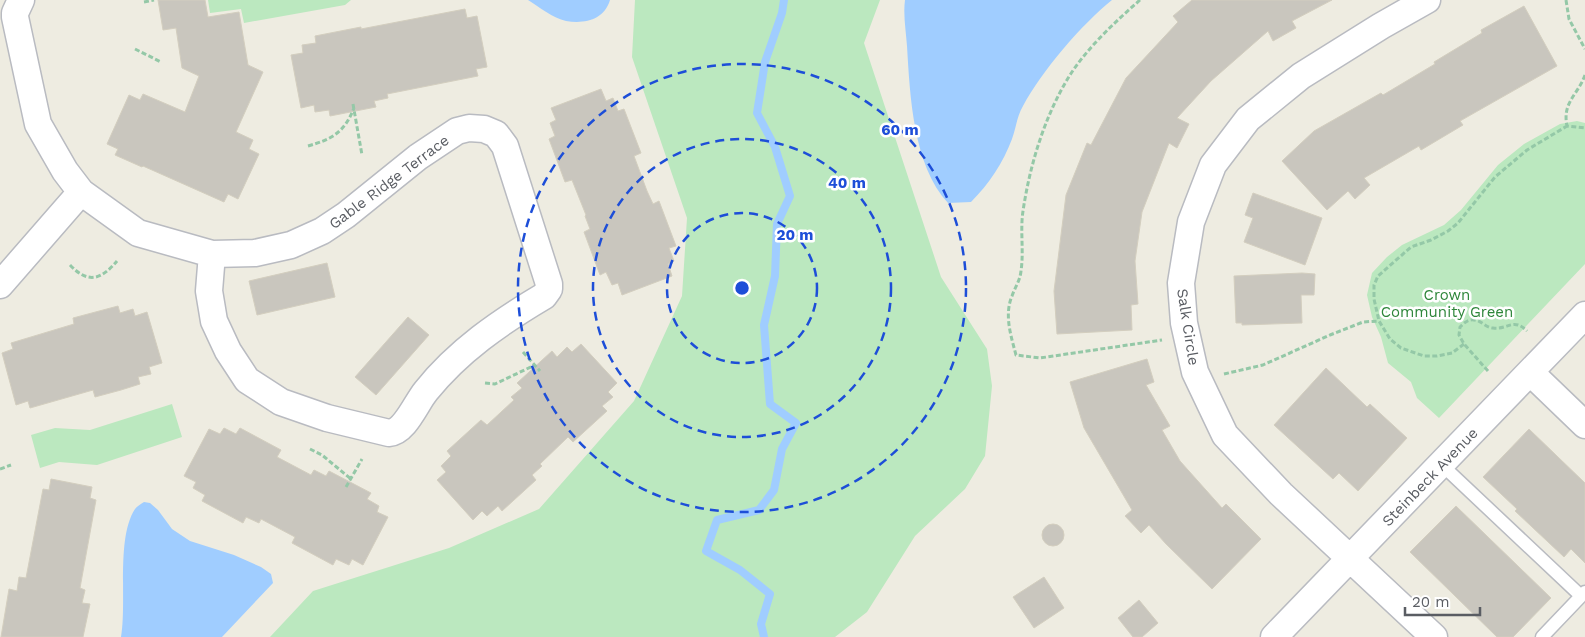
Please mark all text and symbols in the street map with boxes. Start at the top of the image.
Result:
text: 60 m [881,121,919,139]
street label: Gable Ridge Terrace [326,131,452,233]
text: 40 m [828,174,866,192]
text: 20 m [776,226,814,244]
centre of rings [733,279,751,297]
park label: Crown Community Green [1381,286,1513,321]
street label: Salk Circle [1173,287,1203,367]
street label: Steinbeck Avenue [1378,424,1482,530]
scale bar [1405,584,1480,616]
text: 20 m [1412,593,1450,611]

